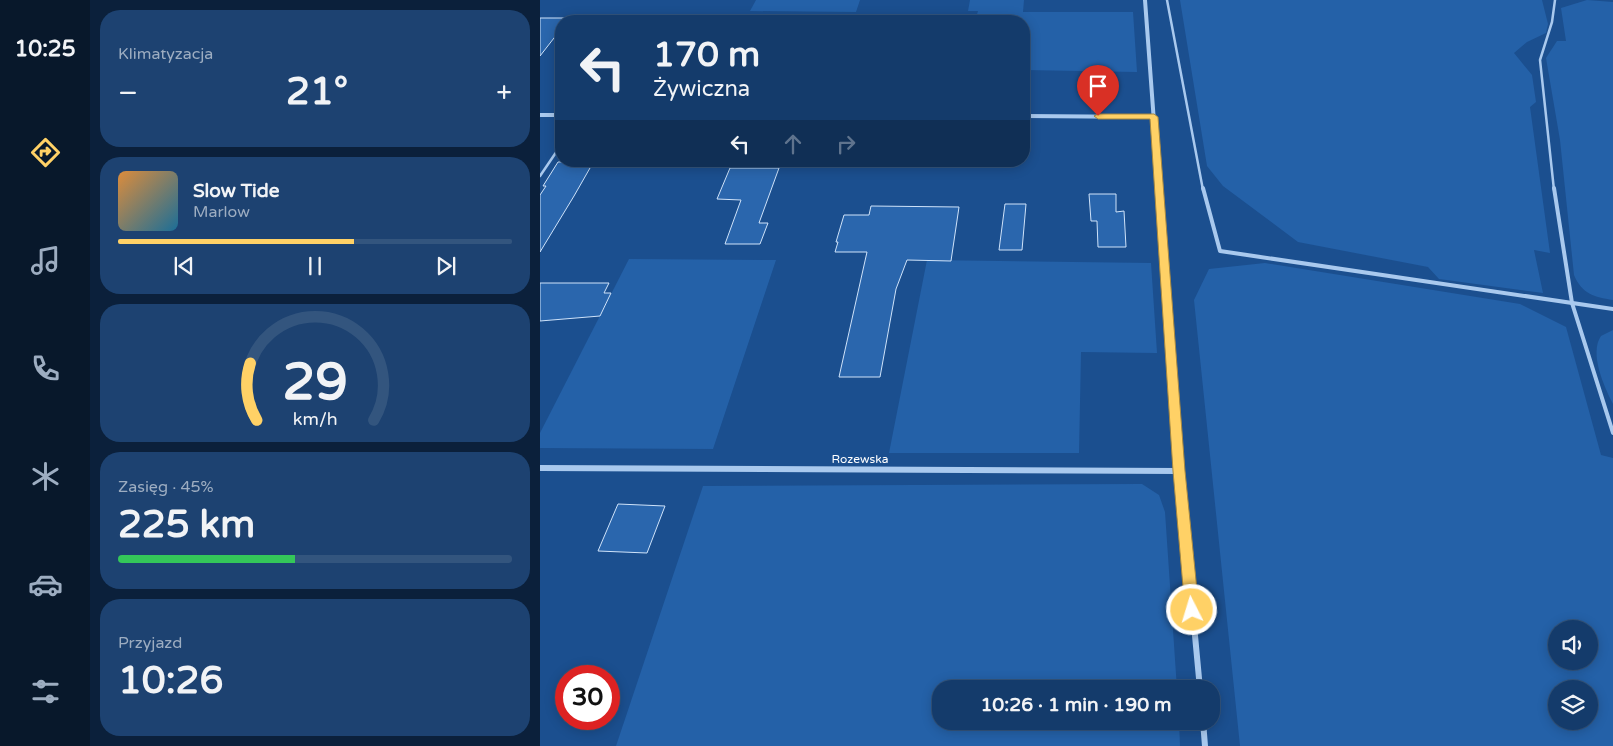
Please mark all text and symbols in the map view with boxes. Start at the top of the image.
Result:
text: 170 m [653,34,760,76]
icon: left [570,35,635,100]
text: 10:25 [15,36,75,62]
text: Klimatyzacja [118,44,213,64]
pin [1077,65,1119,116]
text: 21° [286,69,348,115]
icon: arrive [1084,72,1112,100]
text: − [118,76,138,110]
text: + [496,76,512,110]
text: Żywiczna [653,76,750,102]
icon: left [726,130,754,158]
icon: ahead [779,130,807,158]
icon: right [832,130,860,158]
icon: directions [28,135,63,170]
text: Slow Tide [193,180,280,202]
text: Marlow [193,202,250,222]
icon: music [28,243,63,278]
icon: previous [170,252,198,280]
icon: pause [301,252,329,280]
icon: next [432,252,460,280]
icon: phone [28,351,63,386]
text: 29 [282,351,348,414]
text: km/h [293,409,337,430]
street label: Rozewska [832,452,888,466]
icon: climate [28,459,63,494]
text: Zasięg · 45% [118,477,214,497]
text: 225 km [118,502,255,548]
icon: car [28,567,63,602]
position arrow [1165,583,1217,635]
map controls [1548,620,1598,730]
button: sound [1548,620,1598,670]
text: Przyjazd [118,633,182,653]
text: 10:26 [118,658,223,704]
speed limit sign: 30 [555,665,620,730]
icon: filters [28,674,63,709]
button: layers [1548,680,1598,730]
text: 10:26 · 1 min · 190 m [980,694,1172,716]

